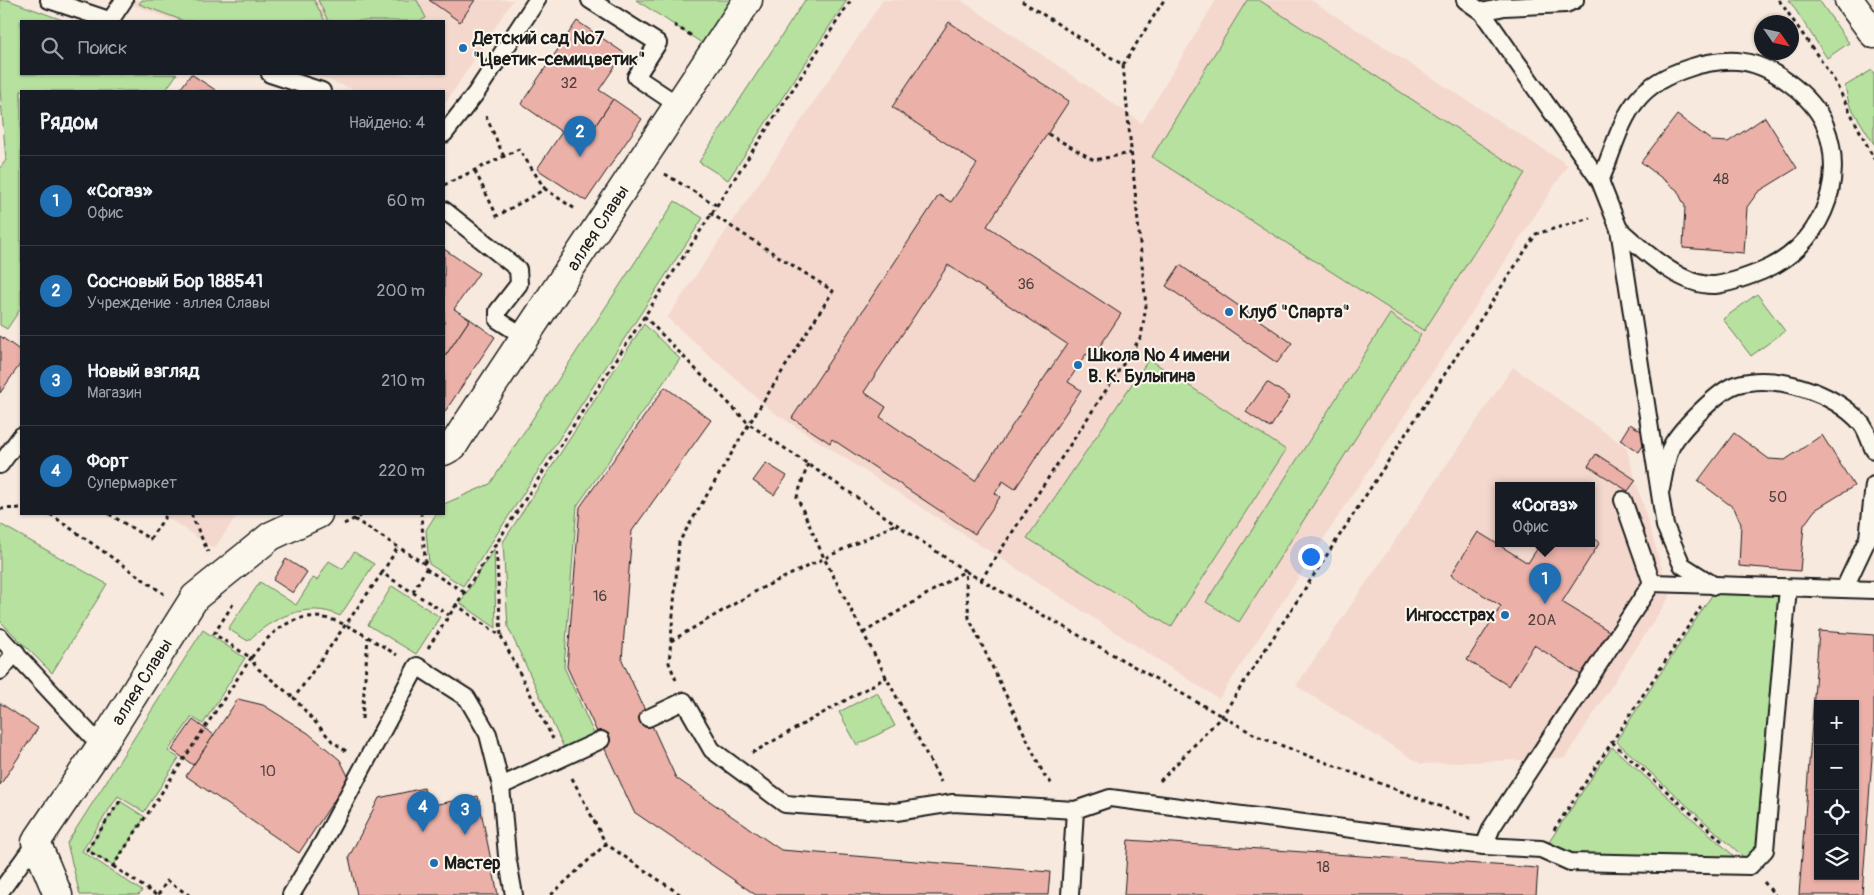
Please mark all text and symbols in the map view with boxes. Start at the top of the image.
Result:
north arrow [1754,15,1799,60]
search box [20,20,445,75]
place label: Детский сад №7 "Цветик-семицветик" [472,27,645,71]
icon: search [38,34,66,62]
text: Поиск [78,36,128,60]
marker: Детский сад №7 "Цветик-семицветик" [457,42,469,54]
house number: 32 [561,74,577,93]
text: Рядом [40,109,98,136]
text: Найдено: 4 [349,113,425,133]
pin: 2 [564,116,596,157]
house number: 48 [1713,170,1730,189]
text: «Согаз» [87,179,152,203]
street label: аллея Славы [562,181,634,275]
text: 1 [53,191,59,211]
text: 60 m [387,191,425,211]
text: Офис [87,203,124,223]
text: Сосновый Бор 188541 [87,269,263,293]
house number: 36 [1017,275,1035,294]
text: 2 [52,281,60,301]
text: 200 m [377,281,425,301]
text: Учреждение · аллея Славы [87,293,270,313]
place label: Клуб "Спарта" [1239,301,1350,324]
marker: Клуб "Спарта" [1223,306,1235,318]
place label: Школа № 4 имени В. К. Булыгина [1087,344,1229,388]
text: Новый взгляд [87,359,199,383]
marker: Школа № 4 имени В. К. Булыгина [1072,359,1084,371]
text: 3 [52,371,60,391]
text: 210 m [381,371,425,391]
text: Магазин [87,383,142,403]
text: Форт [87,449,128,473]
text: 4 [51,461,61,481]
text: 220 m [379,461,425,481]
text: Супермаркет [87,473,177,493]
popup [1495,482,1595,547]
house number: 50 [1769,488,1787,507]
text: «Согаз» [1512,493,1578,517]
text: Офис [1512,517,1549,537]
your location [1298,544,1324,570]
pin: 1 [1529,563,1561,604]
house number: 16 [593,587,607,606]
place label: Ингосстрах [1407,604,1495,627]
marker: Ингосстрах [1499,609,1511,621]
house number: 20А [1528,611,1556,630]
street label: аллея Славы [106,634,178,730]
map controls [1814,700,1859,880]
button: + [1814,700,1859,745]
button: − [1814,745,1859,790]
house number: 10 [260,762,276,781]
button: locate [1814,790,1859,835]
pin: 4 [407,791,439,832]
pin: 3 [449,794,481,835]
button: layers [1814,835,1859,880]
place label: Мастер [444,852,501,875]
marker: Мастер [428,857,440,869]
house number: 18 [1316,858,1330,877]

